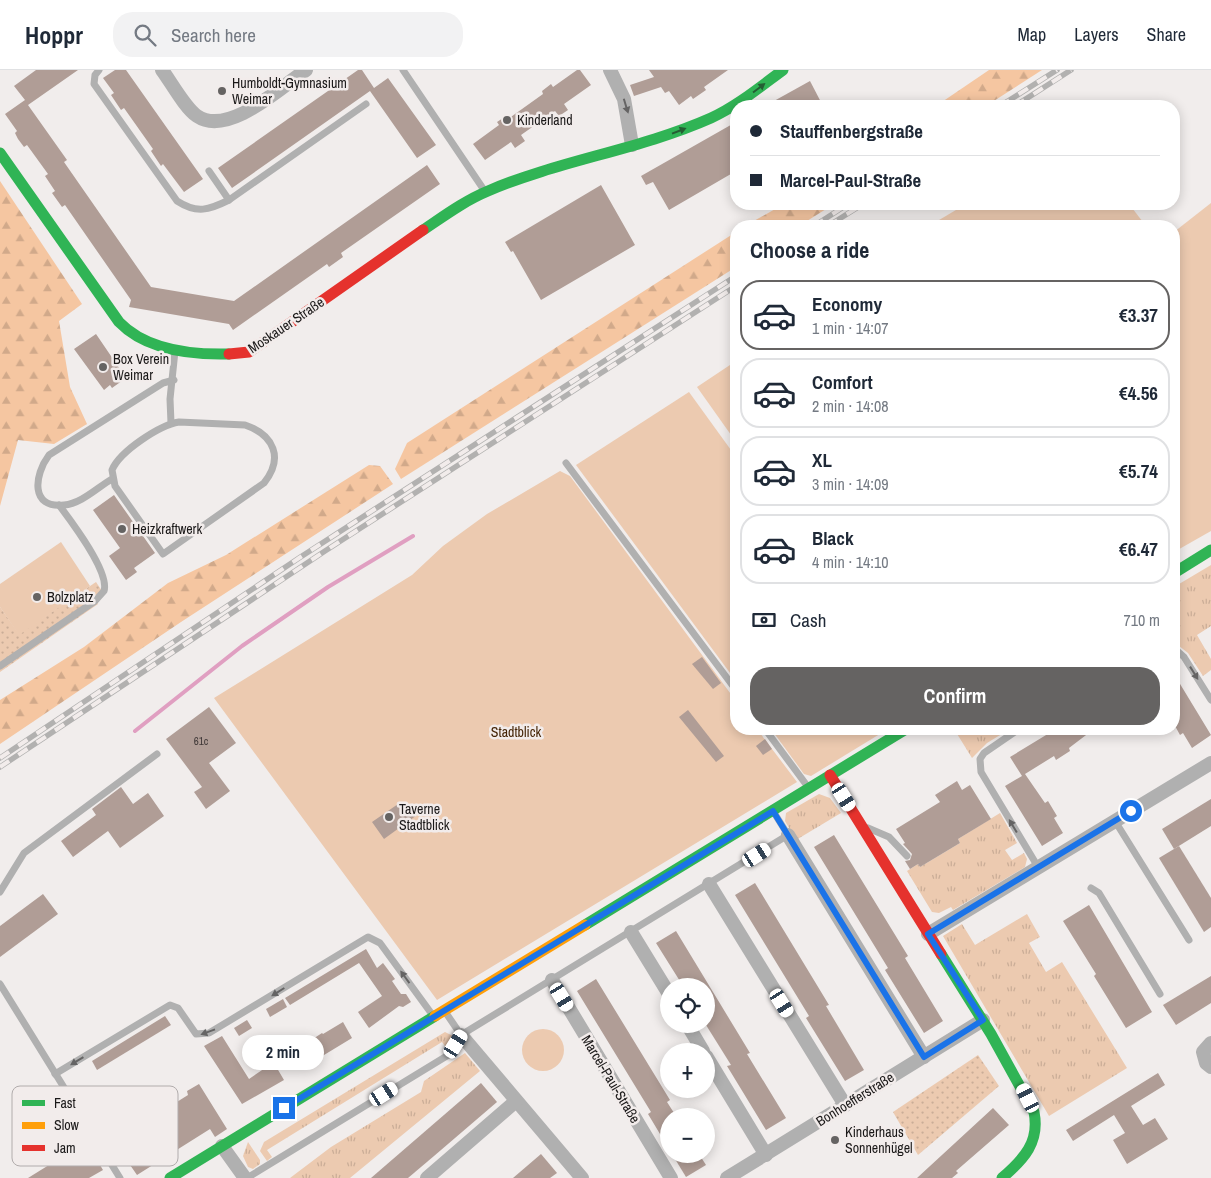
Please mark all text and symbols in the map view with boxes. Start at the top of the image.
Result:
search box [113,12,463,57]
text: Hoppr [25,19,83,51]
icon: search [131,21,159,49]
text: Search here [171,22,256,48]
text: Map [1018,22,1046,47]
text: Layers [1074,22,1119,47]
text: Share [1147,22,1186,47]
place label: Humboldt-Gymnasium Weimar [232,74,347,108]
one-way arrow [752,83,766,93]
marker: Humboldt-Gymnasium Weimar [216,85,228,97]
one-way arrow [623,99,631,114]
place label: Kinderland [517,111,573,129]
marker: Kinderland [501,114,513,126]
text: Stauffenbergstraße [780,118,923,144]
one-way arrow [672,126,686,134]
text: Marcel-Paul-Straße [780,167,921,193]
text: Choose a ride [750,235,869,265]
text: Economy [812,291,882,317]
street label: Moskauer Straße [244,293,328,357]
icon: car [752,293,797,338]
text: €3.37 [1119,302,1158,328]
text: 1 min · 14:07 [812,317,889,339]
place label: Box Verein Weimar [113,350,169,384]
marker: Box Verein Weimar [97,361,109,373]
text: Comfort [812,369,873,395]
icon: car [752,371,797,416]
text: €4.56 [1119,380,1158,406]
text: 2 min · 14:08 [812,395,889,417]
text: XL [812,447,832,473]
icon: car [752,449,797,494]
text: €5.74 [1119,458,1158,484]
text: 3 min · 14:09 [812,473,889,495]
place label: Heizkraftwerk [132,520,202,538]
marker: Heizkraftwerk [116,523,128,535]
text: Black [812,525,854,551]
icon: car [752,527,797,572]
text: €6.47 [1119,536,1158,562]
text: 4 min · 14:10 [812,551,889,573]
place label: Bolzplatz [47,588,94,606]
marker: Bolzplatz [31,591,43,603]
icon: cash [750,606,778,634]
text: Cash [790,607,826,633]
text: 710 m [1124,609,1160,631]
one-way arrow [1189,666,1198,679]
button: Confirm [750,667,1160,725]
park label: Stadtblick [491,723,541,741]
house number: 61c [194,734,209,748]
car [829,780,858,814]
place label: Taverne Stadtblick [399,800,450,834]
route start [1120,800,1142,822]
marker: Taverne Stadtblick [383,811,395,823]
one-way arrow [1008,819,1017,832]
car [740,841,773,869]
one-way arrow [400,970,410,984]
map controls [660,978,715,1163]
button: locate [660,978,715,1033]
car [547,980,576,1014]
car [767,986,796,1020]
one-way arrow [271,987,285,997]
car [441,1027,470,1061]
one-way arrow [200,1028,215,1036]
street label: Marcel-Paul-Straße [578,1032,644,1126]
callout: 2 min [243,1036,325,1070]
text: 2 min [266,1041,300,1063]
button: + [660,1043,715,1098]
one-way arrow [70,1056,84,1065]
street label: Bonhoefferstraße [813,1068,897,1130]
car [367,1080,400,1108]
car [1014,1081,1041,1115]
legend [12,1086,178,1166]
text: Fast [54,1094,76,1112]
route end [273,1097,295,1119]
button: − [660,1108,715,1163]
text: Slow [54,1116,80,1134]
place label: Kinderhaus Sonnenhügel [845,1123,913,1157]
marker: Kinderhaus Sonnenhügel [829,1134,841,1146]
text: Jam [54,1139,76,1157]

